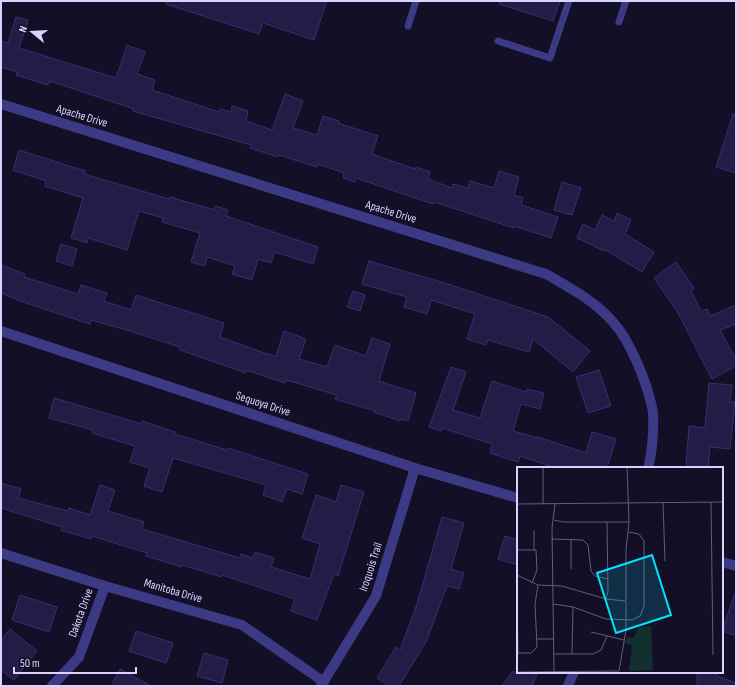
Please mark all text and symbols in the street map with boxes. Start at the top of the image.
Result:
north arrow [12,12,52,52]
text: N [16,24,30,34]
street label: Apache Drive [54,101,109,131]
street label: Apache Drive [363,197,418,227]
street label: Sequoya Drive [234,388,292,420]
inset map [517,467,723,673]
street label: Iroquois Trail [356,541,386,593]
street label: Manitoba Drive [142,576,204,607]
street label: Dakota Drive [65,586,97,639]
scale bar [14,649,136,675]
text: 50 m [20,656,40,671]

